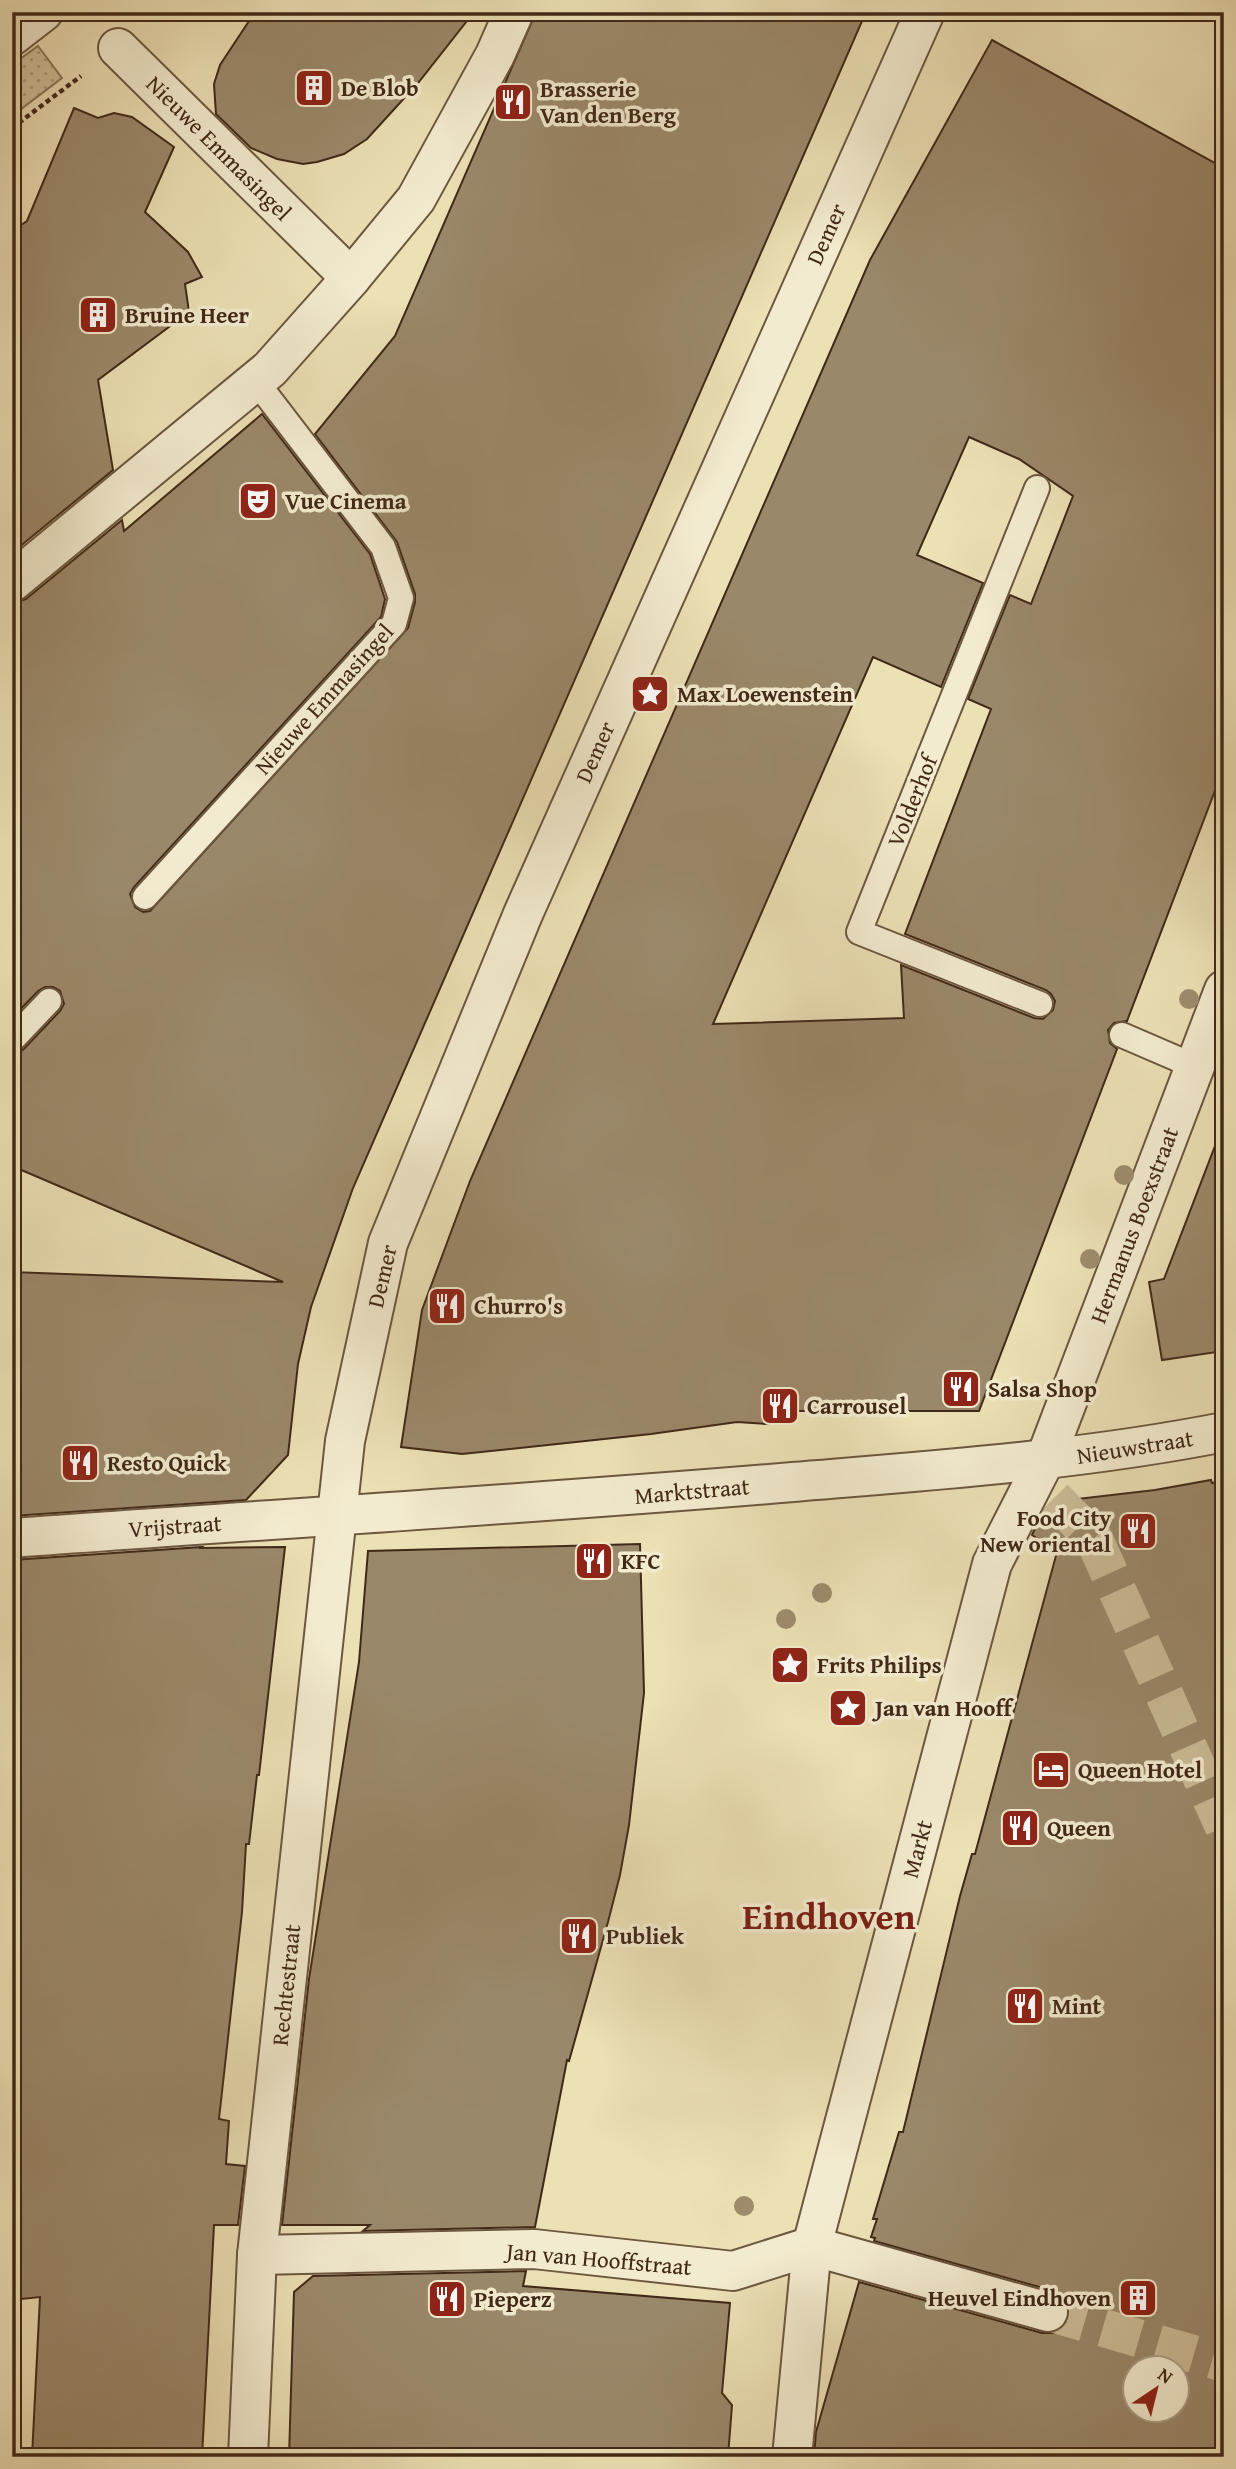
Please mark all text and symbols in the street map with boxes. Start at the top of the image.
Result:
street label: Nieuwe Emmasingel [139,67,300,228]
building icon: De Blob [293,67,335,109]
place label: De Blob [341,71,419,104]
place label: Brasserie Van den Berg [540,72,677,131]
restaurant icon: Brasserie Van den Berg [492,81,534,123]
street label: Demer [797,197,854,270]
building icon: Bruine Heer [77,294,119,336]
place label: Bruine Heer [125,298,250,331]
theatre icon: Vue Cinema [237,480,279,522]
place label: Vue Cinema [285,484,407,517]
street label: Nieuwe Emmasingel [247,616,401,782]
place icon: Max Loewenstein [629,673,671,715]
place label: Max Loewenstein [677,677,853,710]
street label: Demer [566,715,623,788]
street label: Volderhof [878,747,946,852]
street label: Hermanus Boexstraat [1081,1122,1186,1328]
street label: Demer [358,1241,405,1311]
restaurant icon: Churro's [426,1285,468,1327]
place label: Churro's [474,1289,563,1322]
restaurant icon: Salsa Shop [940,1368,982,1410]
place label: Salsa Shop [988,1372,1097,1405]
restaurant icon: Carrousel [759,1385,801,1427]
place label: Carrousel [807,1389,906,1422]
street label: Nieuwstraat [1074,1421,1195,1472]
restaurant icon: Resto Quick [59,1442,101,1484]
place label: Resto Quick [107,1446,228,1479]
street label: Marktstraat [633,1469,751,1512]
place label: Food City New oriental [980,1501,1111,1560]
street label: Vrijstraat [127,1506,223,1545]
restaurant icon: Food City New oriental [1117,1510,1159,1552]
restaurant icon: KFC [573,1540,615,1582]
place label: KFC [621,1544,660,1577]
place icon: Frits Philips [769,1644,811,1686]
place label: Frits Philips [817,1648,942,1681]
place icon: Jan van Hooff [827,1687,869,1729]
place label: Jan van Hooff [871,1691,1015,1724]
hotel icon: Queen Hotel [1030,1749,1072,1791]
place label: Queen Hotel [1078,1753,1202,1786]
restaurant icon: Queen [999,1807,1041,1849]
place label: Queen [1047,1811,1111,1844]
street label: Markt [893,1816,940,1882]
district label: Eindhoven [742,1888,916,1943]
restaurant icon: Publiek [558,1915,600,1957]
place label: Publiek [606,1919,685,1952]
street label: Rechtestraat [263,1923,308,2047]
restaurant icon: Mint [1004,1985,1046,2027]
place label: Mint [1052,1989,1101,2022]
street label: Jan van Hooffstraat [502,2234,693,2283]
building icon: Heuvel Eindhoven [1117,2277,1159,2319]
restaurant icon: Pieperz [426,2278,468,2320]
place label: Heuvel Eindhoven [928,2281,1111,2314]
place label: Pieperz [474,2282,552,2315]
north arrow [1120,2354,1190,2424]
text: N [1153,2360,1179,2390]

